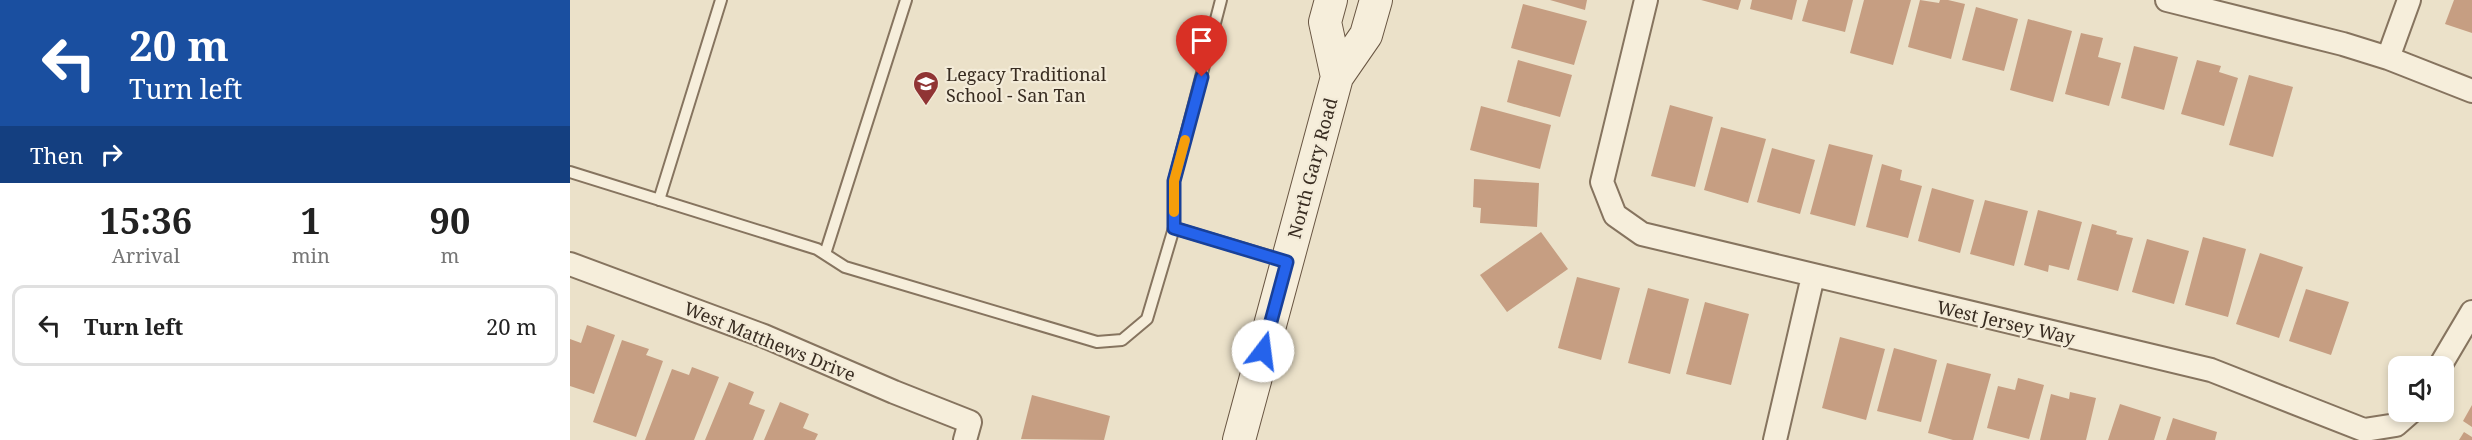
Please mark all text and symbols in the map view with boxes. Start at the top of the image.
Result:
pin [1176,15,1227,77]
text: 20 m [129,16,229,73]
icon: left [30,24,108,102]
icon: arrive [1185,24,1218,57]
place label: Legacy Traditional School - San Tan [946,62,1107,107]
school or university icon: Legacy Traditional School - San Tan [911,69,941,107]
text: Turn left [129,70,242,107]
street label: North Gary Road [1282,95,1342,241]
icon: right [95,138,128,171]
text: Then [30,140,83,170]
text: 15:36 [100,196,192,245]
text: 1 [301,196,321,245]
text: 90 [430,196,470,245]
text: Arrival [112,242,180,269]
text: min [292,242,330,269]
text: m [440,242,459,269]
street label: West Jersey Way [1935,294,2078,350]
street label: West Matthews Drive [681,296,859,386]
icon: left [33,309,66,342]
text: Turn left [84,311,183,341]
text: 20 m [486,311,537,341]
position arrow [1231,319,1295,383]
map controls [2388,356,2454,422]
button: sound [2388,356,2454,422]

